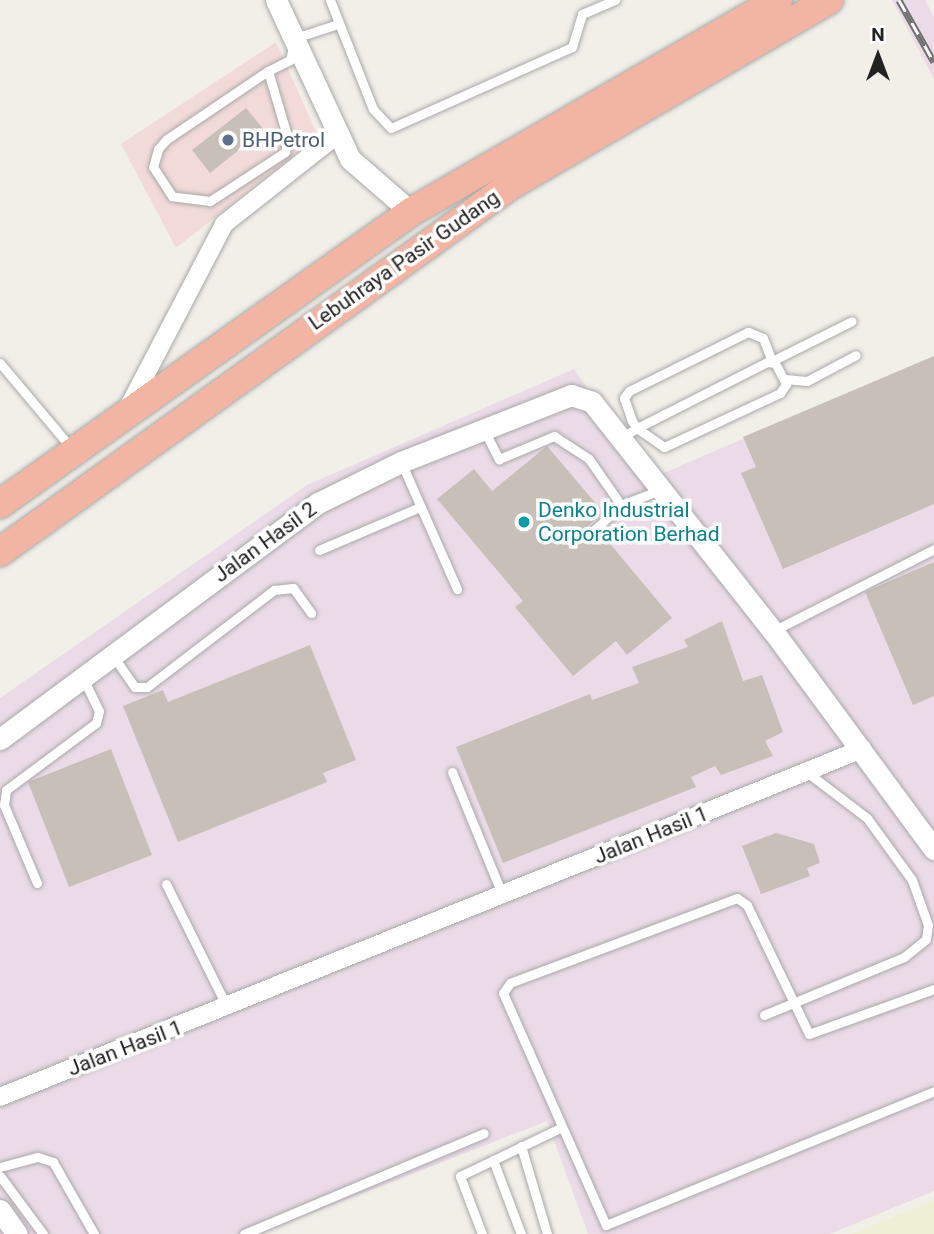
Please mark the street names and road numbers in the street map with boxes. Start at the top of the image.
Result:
street label: Lebuhraya Pasir Gudang [304,185,504,335]
street label: Jalan Hasil 2 [209,496,321,588]
street label: Jalan Hasil 1 [590,801,712,869]
street label: Jalan Hasil 1 [64,1015,186,1081]

